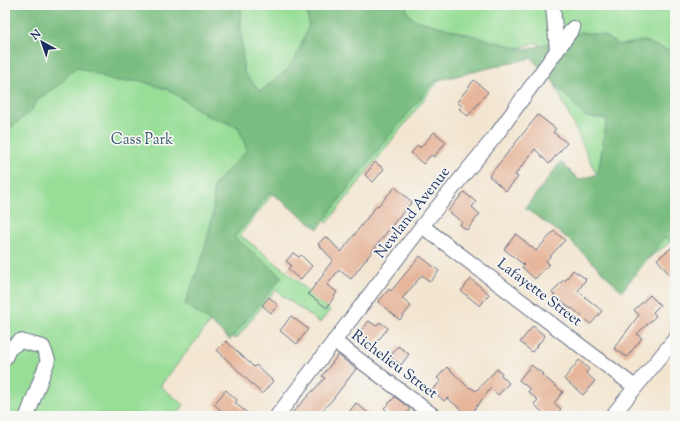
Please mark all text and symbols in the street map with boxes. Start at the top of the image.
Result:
north arrow [22,22,62,62]
text: N [27,26,45,45]
park label: Cass Park [111,130,173,151]
street label: Newland Avenue [370,163,456,263]
street label: Lafayette Street [492,254,586,332]
street label: Richelieu Street [346,326,442,404]

